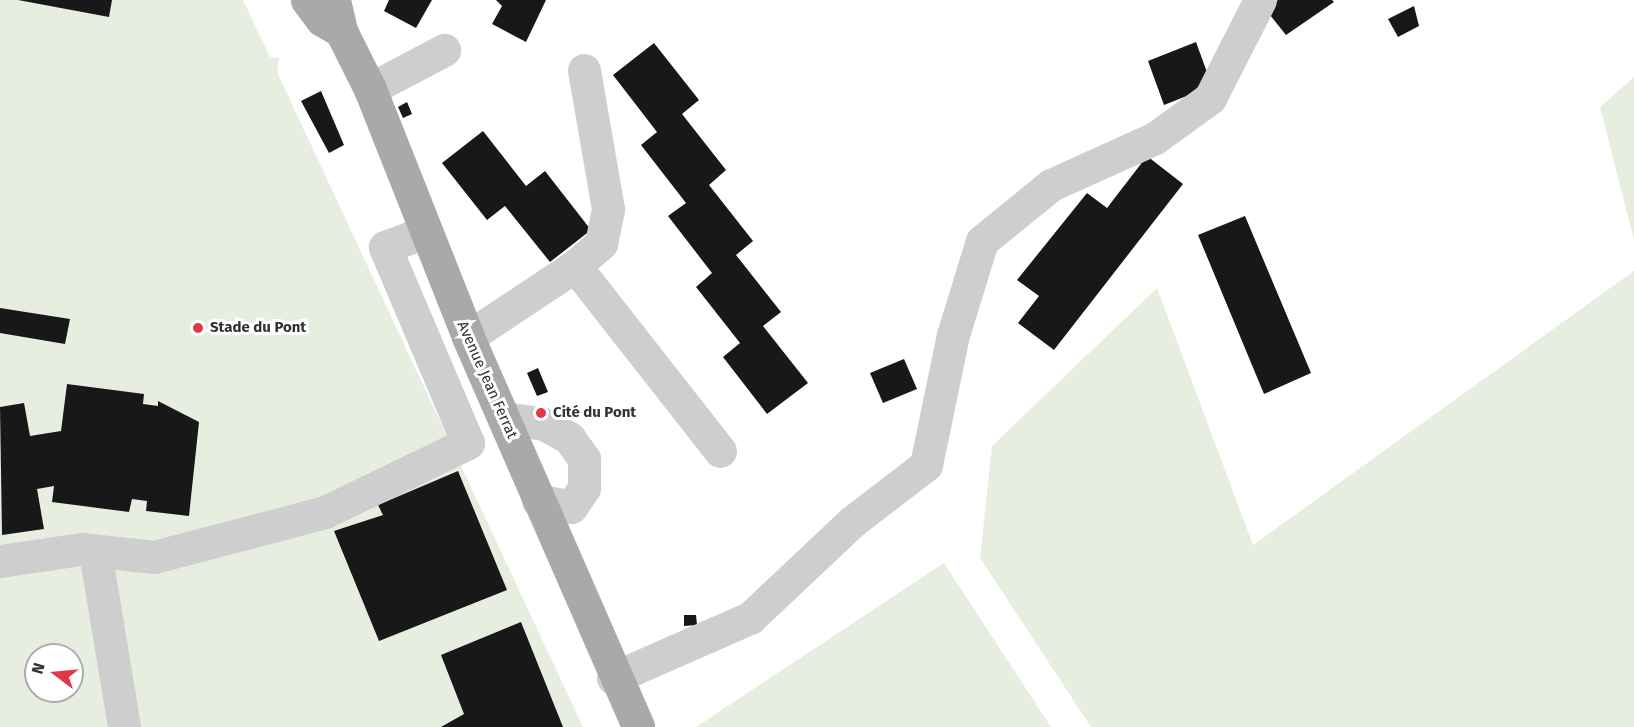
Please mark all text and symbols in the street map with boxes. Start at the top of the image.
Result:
street label: Avenue Jean Ferrat [453,318,521,442]
place label: Stade du Pont [210,319,306,337]
marker: Stade du Pont [191,321,205,335]
place label: Cité du Pont [553,404,636,422]
marker: Cité du Pont [534,406,548,420]
north arrow [24,643,84,703]
text: N [28,661,49,676]

